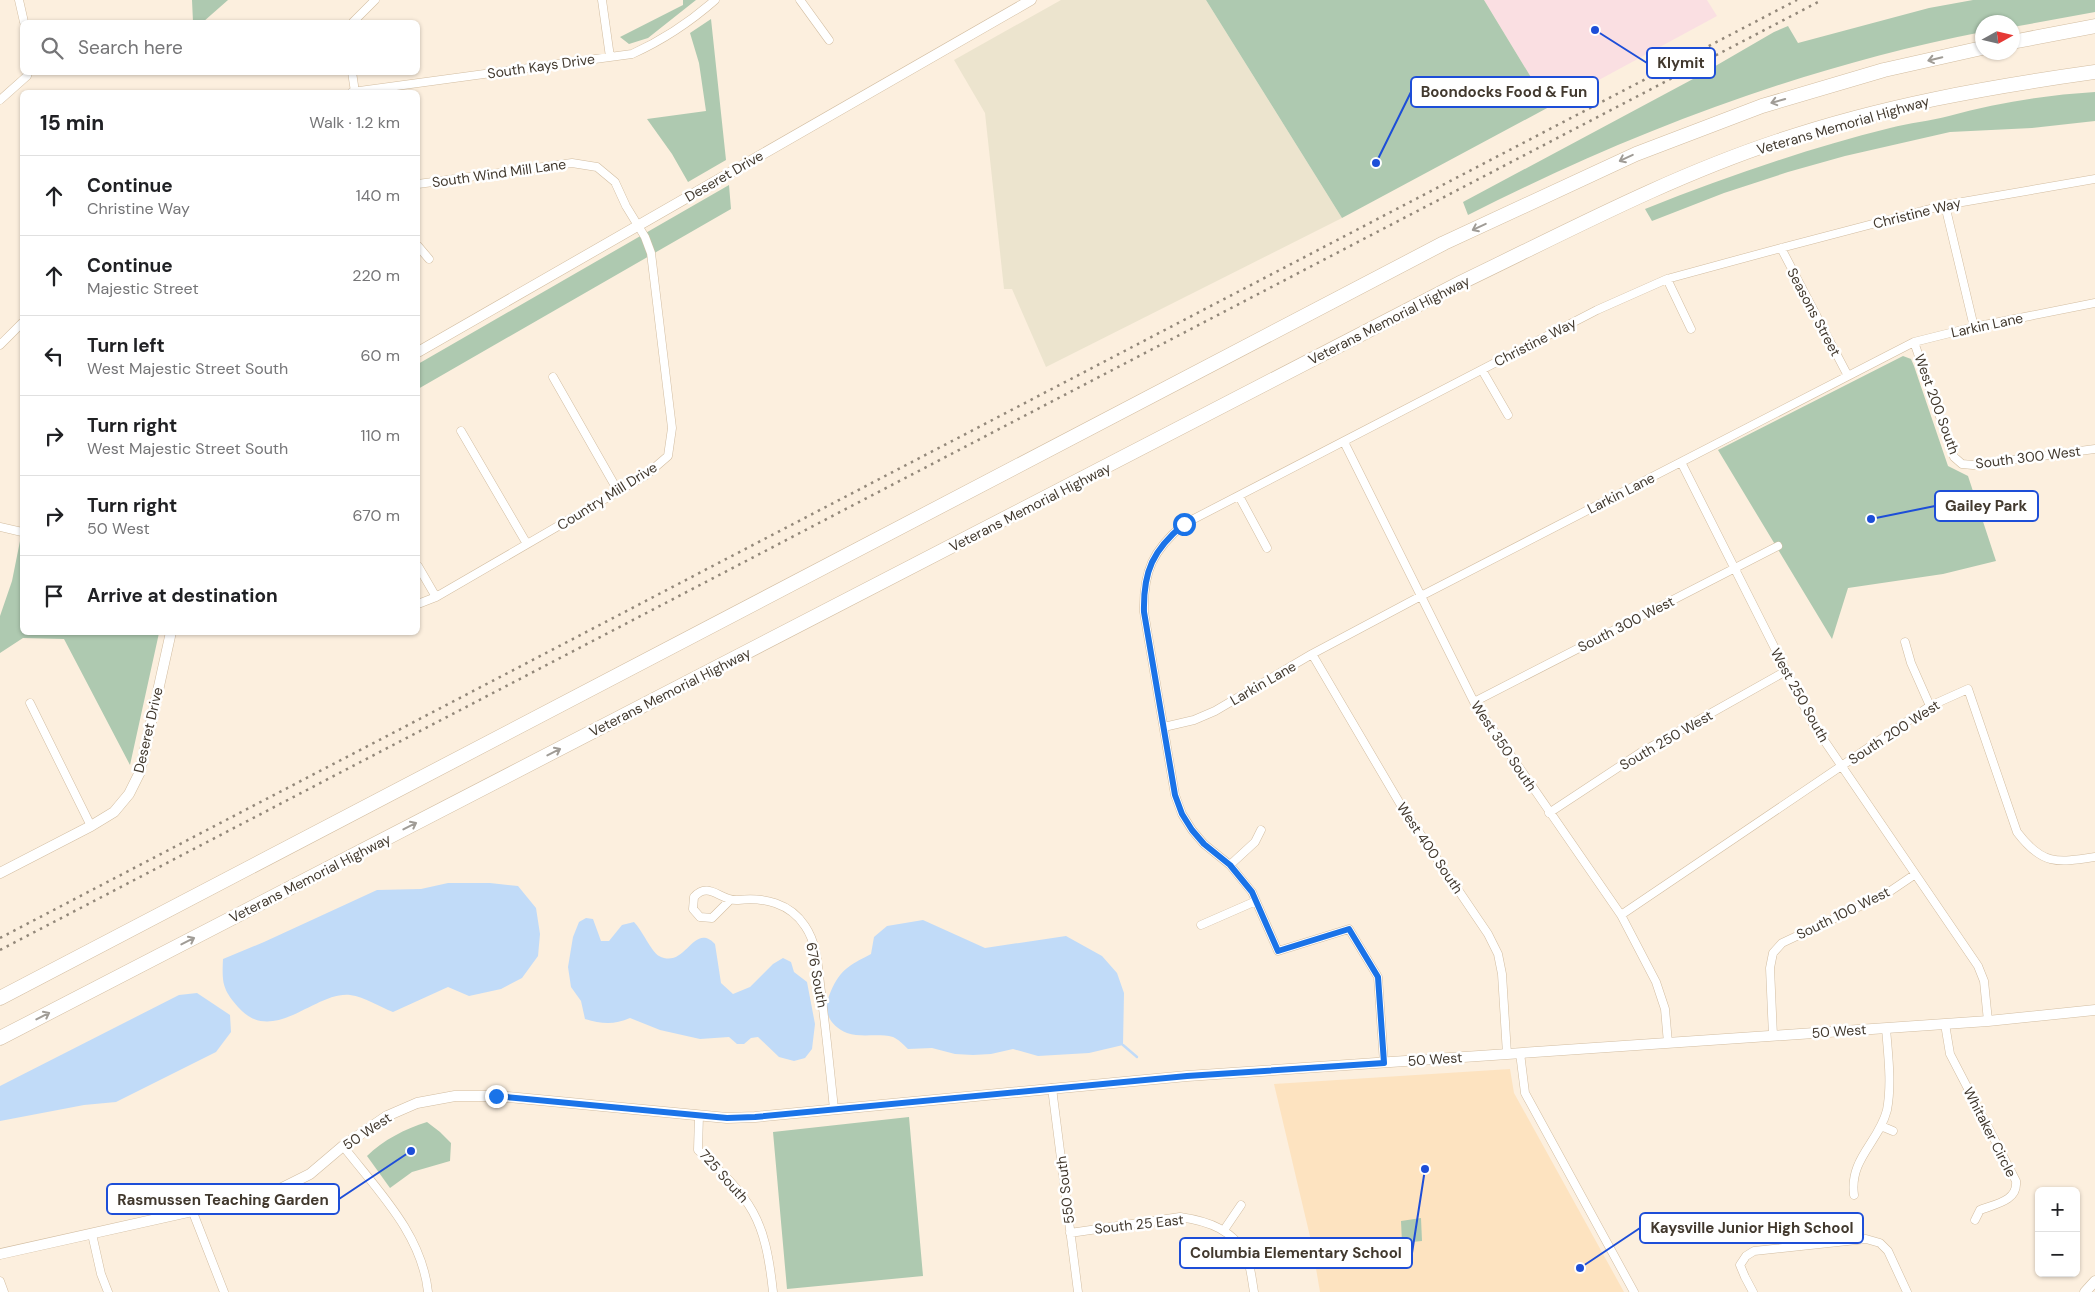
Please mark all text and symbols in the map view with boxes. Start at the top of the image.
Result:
north arrow [1975,15,2020,60]
search box [20,20,420,75]
icon: search [38,34,66,62]
text: Search here [78,35,183,60]
callout: Klymit [1647,48,1715,78]
street label: South Kays Drive [486,50,596,82]
text: Klymit [1657,53,1705,73]
one-way arrow [1927,55,1943,64]
callout: Boondocks Food & Fun [1411,77,1598,107]
text: Boondocks Food & Fun [1421,82,1587,102]
street label: Veterans Memorial Highway [1755,92,1932,158]
one-way arrow [1770,96,1786,106]
text: 15 min [40,109,104,137]
text: Walk · 1.2 km [309,112,400,133]
street label: Deseret Drive [682,146,766,206]
one-way arrow [1619,154,1634,164]
street label: South Wind Mill Lane [431,155,567,191]
text: Continue [87,173,173,198]
icon: ahead [40,182,68,210]
text: 140 m [356,185,400,206]
street label: Christine Way [1871,193,1963,233]
text: Christine Way [87,198,190,219]
one-way arrow [1472,223,1487,232]
text: Continue [87,253,173,278]
icon: ahead [40,262,68,290]
text: 220 m [352,265,400,286]
street label: Seasons Street [1783,265,1845,359]
street label: Veterans Memorial Highway [1305,271,1473,369]
text: Majestic Street [87,278,199,299]
street label: Larkin Lane [1949,309,2025,341]
street label: Christine Way [1491,313,1579,370]
text: Turn left [87,333,165,358]
icon: left [40,342,68,370]
text: 60 m [360,345,400,366]
street label: West 200 South [1910,351,1964,457]
text: West Majestic Street South [87,358,288,379]
text: Turn right [87,413,177,438]
icon: right [40,422,68,450]
text: 110 m [361,425,400,446]
text: West Majestic Street South [87,438,288,459]
street label: South 300 West [1974,442,2082,472]
street label: Country Mill Drive [554,458,660,534]
street label: Veterans Memorial Highway [946,458,1114,556]
street label: Larkin Lane [1584,468,1658,518]
callout: Gailey Park [1935,491,2038,521]
text: Turn right [87,493,177,518]
text: Gailey Park [1945,496,2027,516]
icon: right [40,502,68,530]
text: 670 m [353,505,400,526]
route start [1173,513,1196,536]
text: 50 West [87,518,150,539]
icon: arrive [40,582,68,610]
text: Arrive at destination [87,583,278,608]
street label: South 300 West [1575,592,1677,656]
street label: Veterans Memorial Highway [586,643,754,741]
street label: West 250 South [1767,645,1833,745]
street label: Larkin Lane [1227,657,1299,709]
street label: Deseret Drive [129,685,167,775]
street label: South 200 West [1845,696,1943,768]
street label: West 350 South [1467,698,1541,794]
street label: South 250 West [1616,706,1716,774]
one-way arrow [547,747,562,757]
street label: West 400 South [1393,799,1467,897]
one-way arrow [402,821,417,830]
street label: Veterans Memorial Highway [226,829,394,927]
street label: South 100 West [1793,883,1893,943]
one-way arrow [180,936,195,945]
street label: 676 South [802,941,832,1009]
one-way arrow [36,1011,51,1021]
street label: 50 West [1811,1020,1867,1042]
street label: 50 West [1407,1048,1463,1070]
street label: Whitaker Circle [1960,1084,2020,1180]
route end [485,1085,508,1108]
street label: 50 West [339,1108,395,1154]
street label: 725 South [695,1146,753,1206]
street label: 550 South [1052,1155,1078,1225]
callout: Rasmussen Teaching Garden [107,1184,339,1214]
map controls [2035,1187,2080,1277]
button: + [2035,1187,2080,1232]
text: Rasmussen Teaching Garden [117,1190,329,1210]
street label: South 25 East [1093,1210,1185,1238]
callout: Kaysville Junior High School [1640,1213,1863,1243]
text: Kaysville Junior High School [1650,1218,1854,1238]
button: − [2035,1232,2080,1277]
callout: Columbia Elementary School [1180,1238,1412,1268]
text: Columbia Elementary School [1190,1243,1402,1263]

